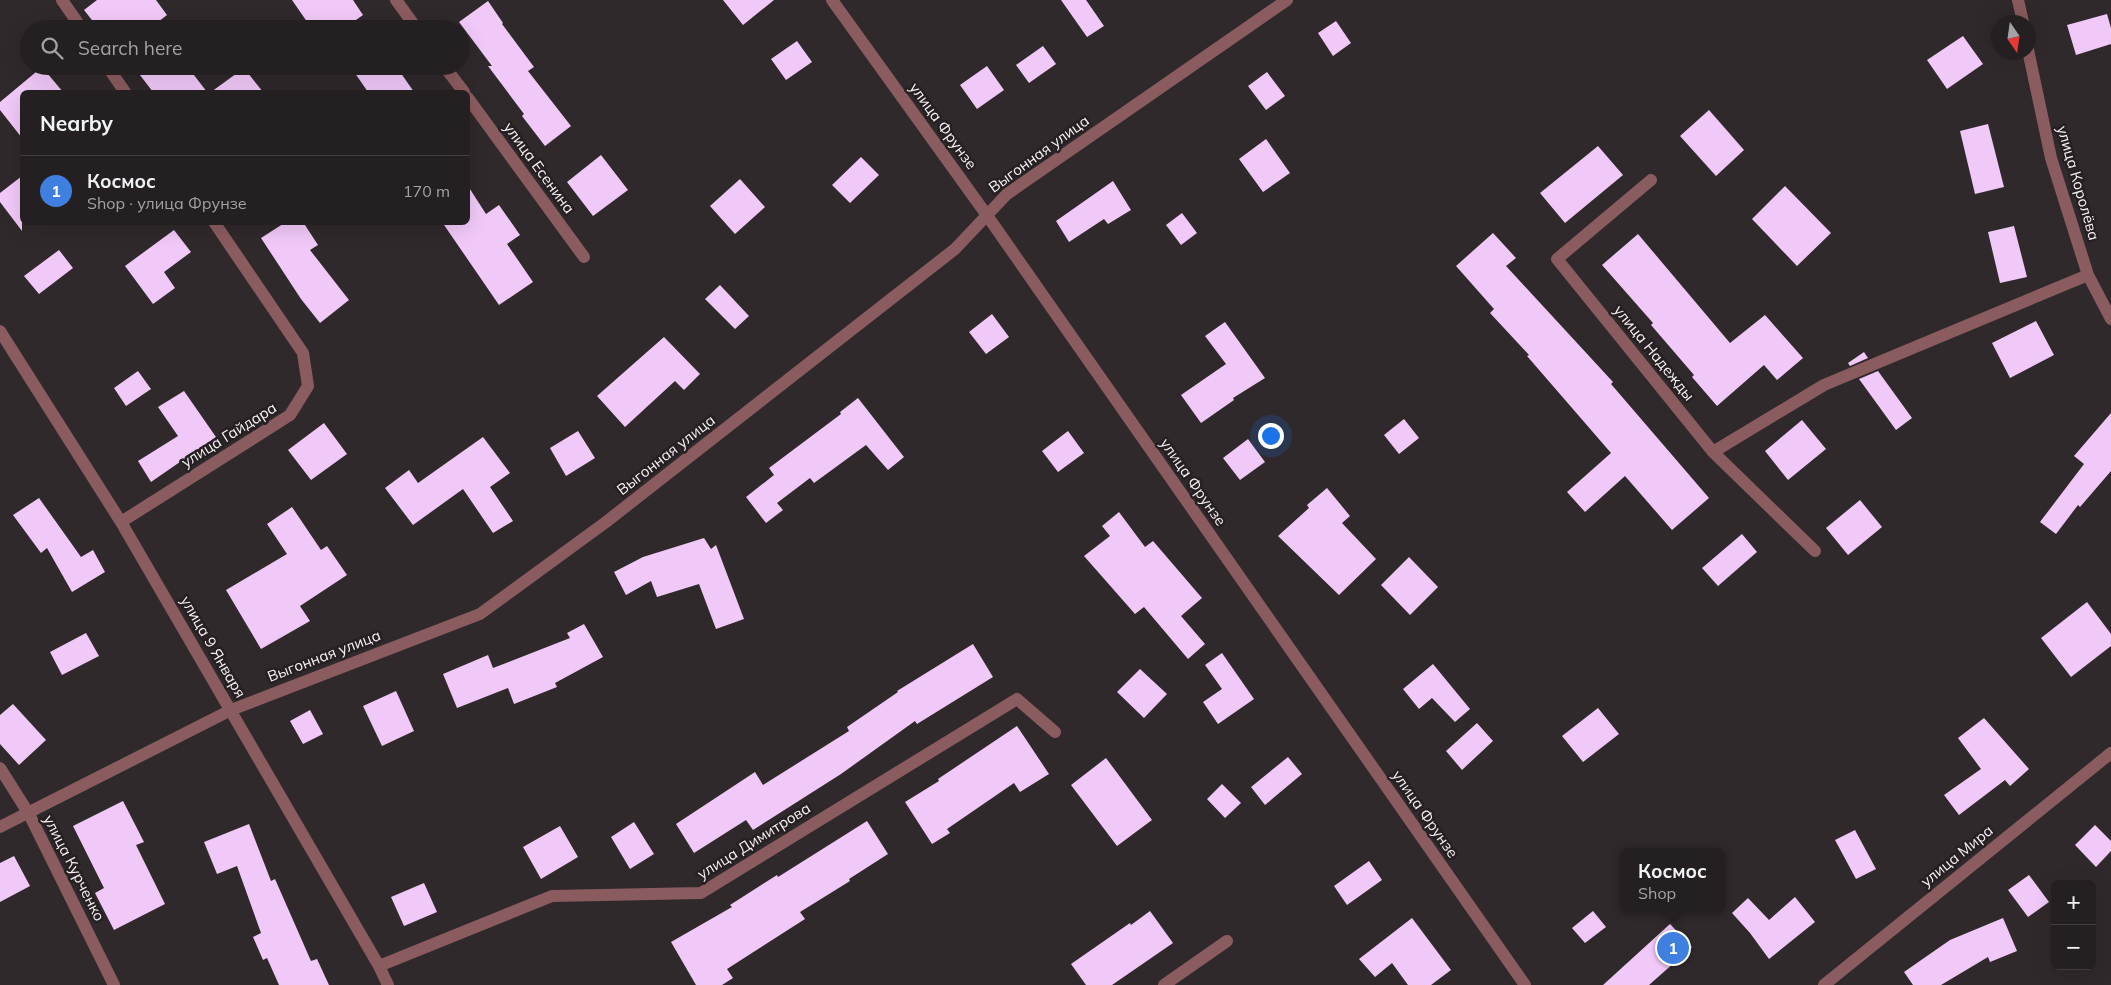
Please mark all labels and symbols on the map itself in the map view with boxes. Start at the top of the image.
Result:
north arrow [1991,15,2036,60]
street label: улица Фрунзе [906,79,981,173]
street label: Выгонная улица [985,111,1093,196]
street label: улица Есенина [500,118,579,217]
street label: улица Королёва [2053,123,2104,242]
street label: улица Надежды [1610,301,1699,405]
street label: улица Гайдара [178,398,280,471]
street label: Выгонная улица [613,410,719,499]
your location [1258,423,1284,449]
street label: улица Фрунзе [1156,434,1231,529]
street label: улица 9 Января [177,592,250,701]
street label: Выгонная улица [265,625,383,686]
street label: улица Фрунзе [1388,766,1463,861]
street label: улица Димитрова [694,798,814,883]
street label: улица Курченко [39,811,109,924]
street label: улица Мира [1917,821,1997,891]
pin: 1 [1657,929,1689,967]

